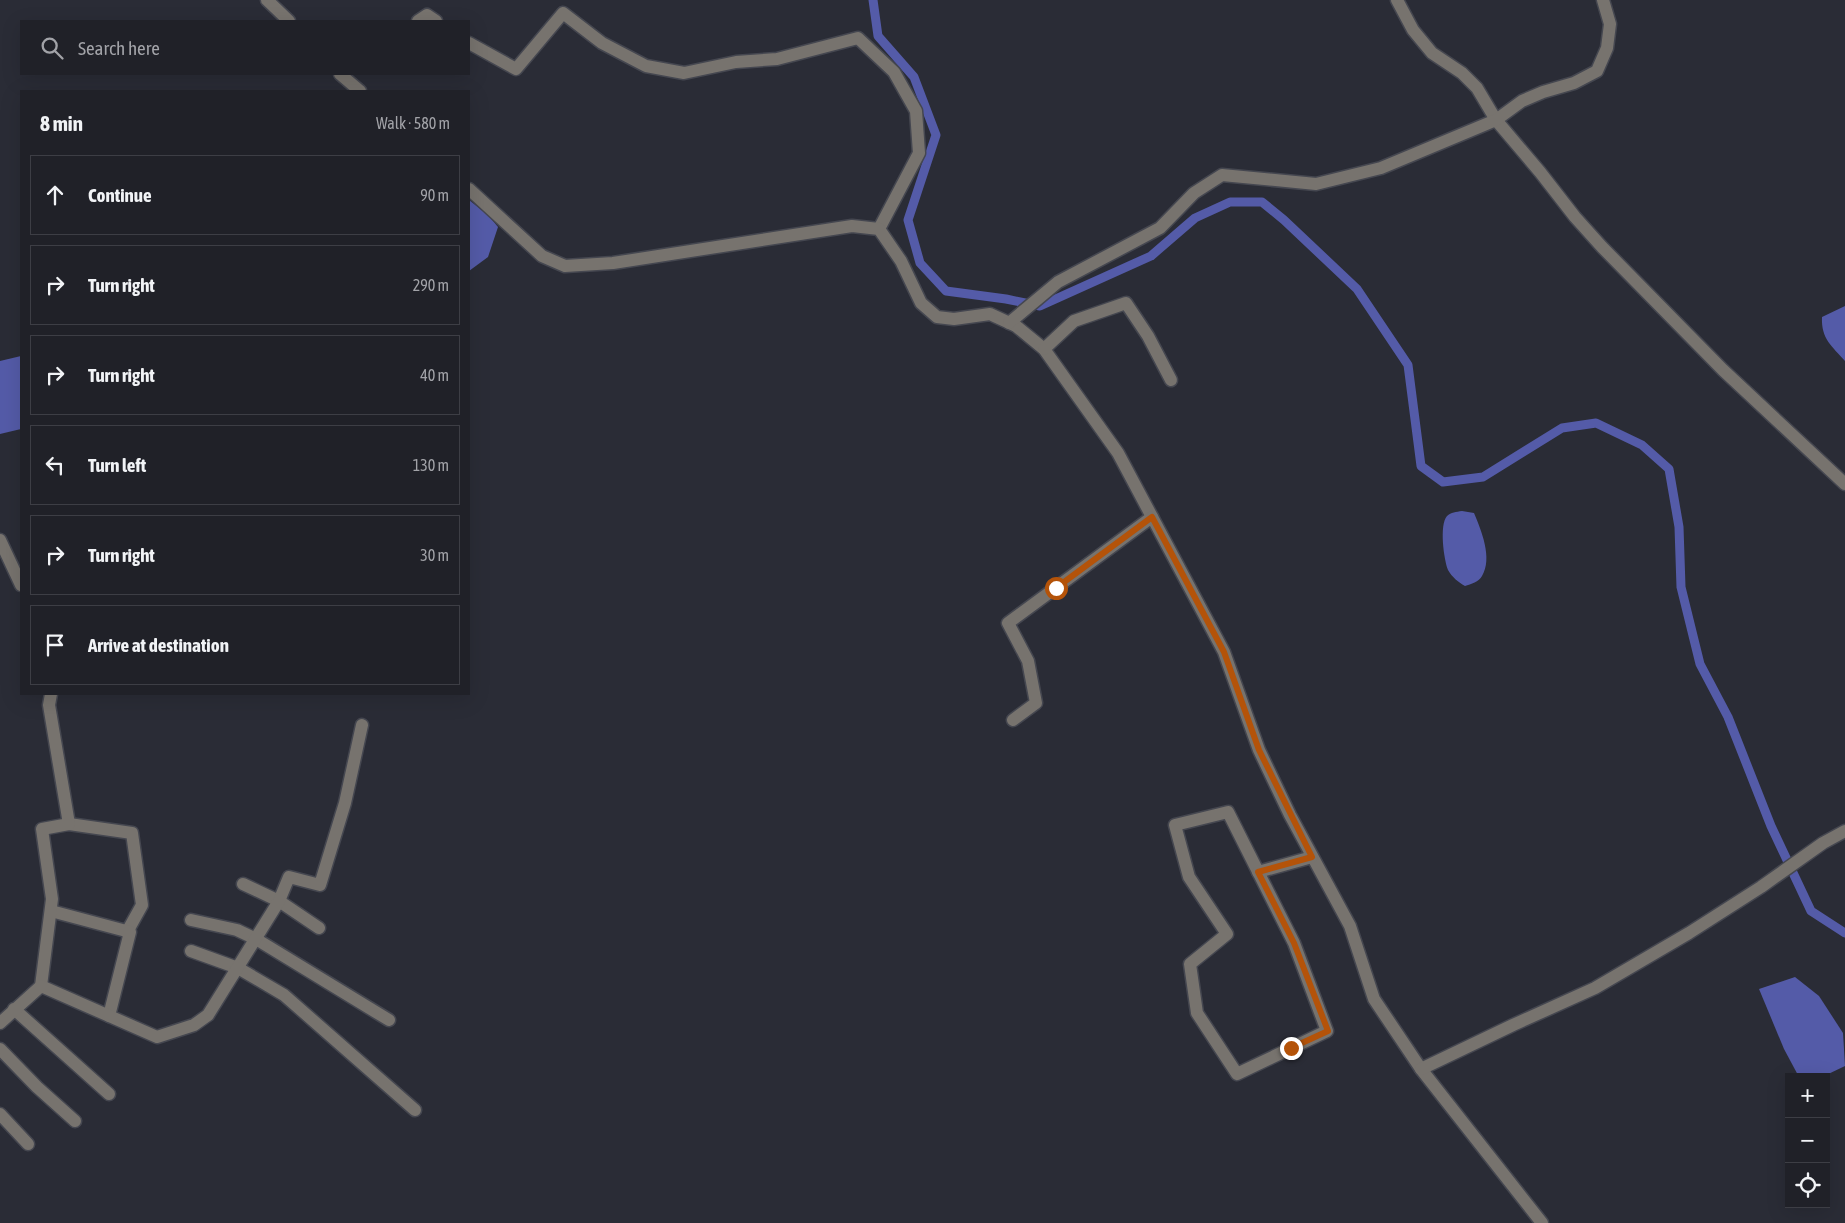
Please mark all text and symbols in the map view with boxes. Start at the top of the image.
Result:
search box [20,20,470,75]
icon: search [38,34,66,62]
text: Search here [78,37,160,59]
text: 8 min [40,111,83,135]
text: Walk · 580 m [376,114,450,132]
icon: ahead [41,181,69,209]
text: Continue [88,184,152,206]
text: 90 m [420,186,449,204]
icon: right [41,271,69,299]
text: Turn right [88,274,155,296]
text: 290 m [413,276,449,294]
icon: right [41,361,69,389]
text: Turn right [88,364,155,386]
text: 40 m [420,366,449,384]
icon: left [41,451,69,479]
text: Turn left [88,454,146,476]
text: 130 m [413,456,449,474]
icon: right [41,541,69,569]
text: Turn right [88,544,155,566]
text: 30 m [420,546,449,564]
route start [1045,577,1068,600]
icon: arrive [41,631,69,659]
text: Arrive at destination [88,634,229,656]
route end [1280,1037,1303,1060]
map controls [1785,1073,1830,1208]
button: + [1785,1073,1830,1118]
button: − [1785,1118,1830,1163]
button: locate [1785,1163,1830,1208]

